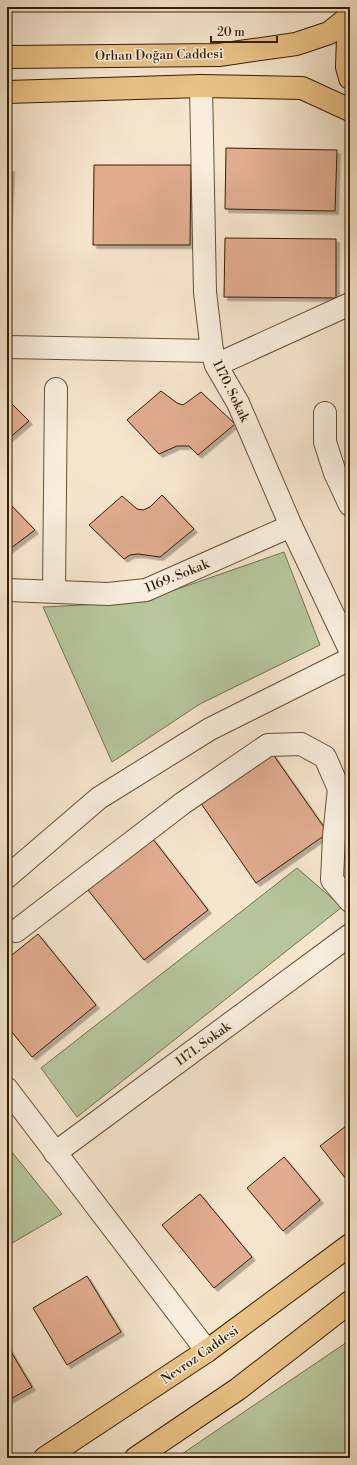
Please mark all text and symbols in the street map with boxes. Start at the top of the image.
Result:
scale bar [211,18,277,44]
text: 20 m [217,25,245,40]
street label: Orhan Doğan Caddesi [95,46,223,64]
street label: 1170. Sokak [209,357,253,426]
street label: 1169. Sokak [143,555,213,596]
street label: 1171. Sokak [172,1018,235,1069]
street label: Nevroz Caddesi [158,1322,242,1388]

